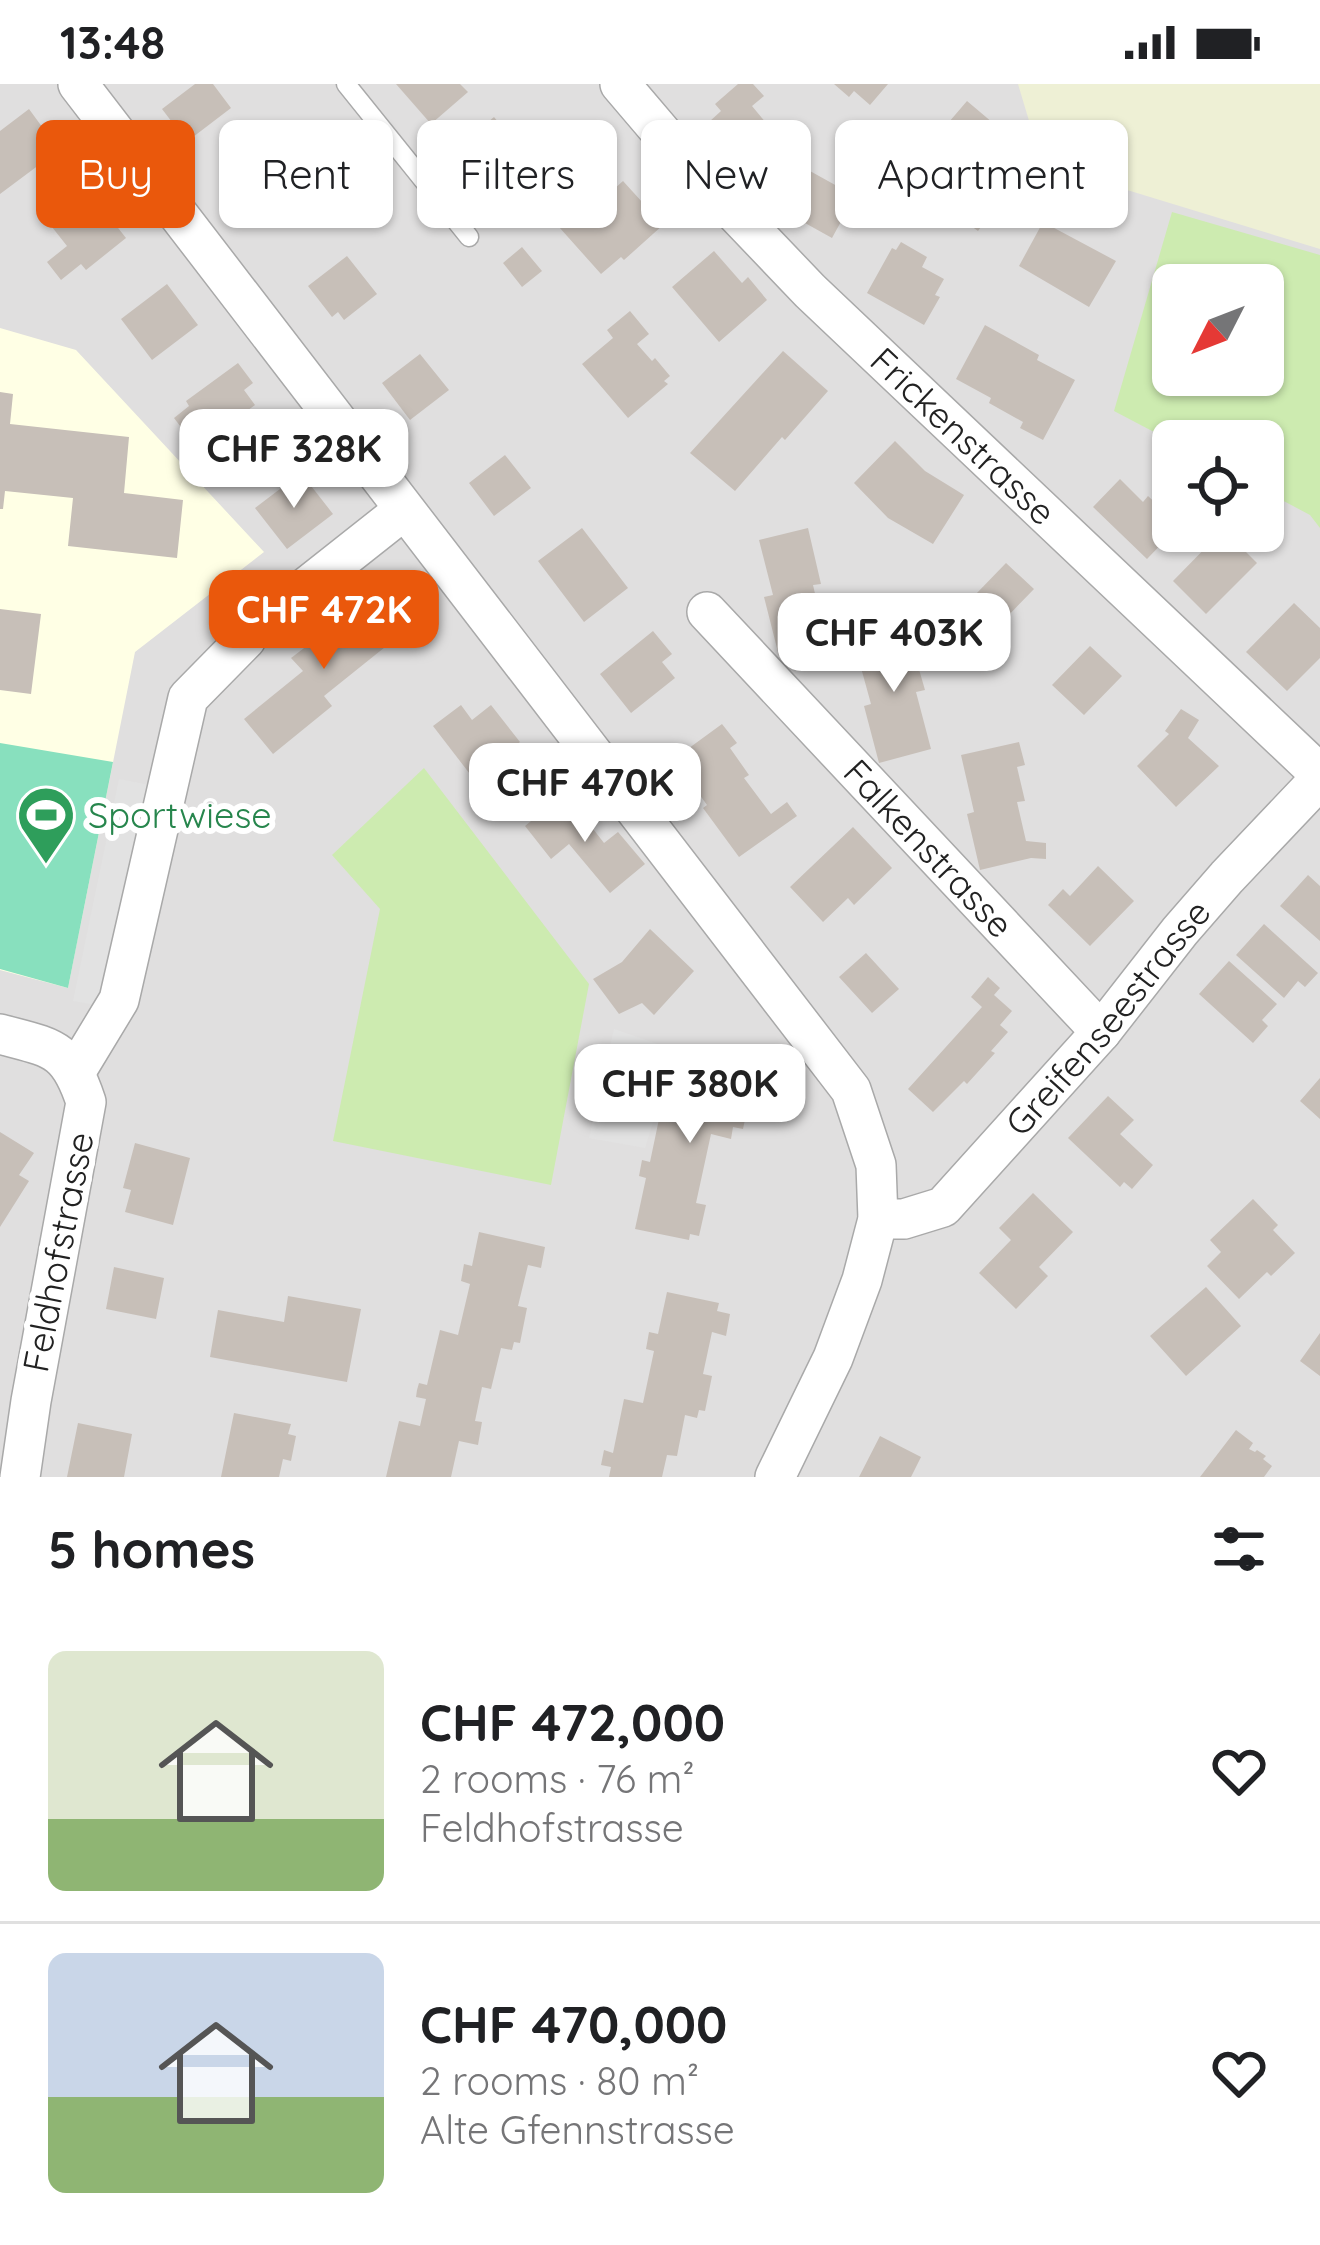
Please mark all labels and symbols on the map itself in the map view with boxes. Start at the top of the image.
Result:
north arrow [1152,264,1284,396]
street label: Frickenstrasse [861,337,1066,534]
pin: CHF 328K [170,409,418,511]
pin: CHF 472K [200,570,448,672]
pin: CHF 403K [770,593,1018,695]
pin: CHF 470K [461,743,709,845]
street label: Falkenstrasse [835,749,1023,946]
sports icon: Sportwiese [15,784,77,866]
place label: Sportwiese [88,792,272,837]
street label: Greifenseestrasse [995,890,1219,1145]
pin: CHF 380K [566,1044,814,1146]
street label: Feldhofstrasse [12,1128,103,1376]

